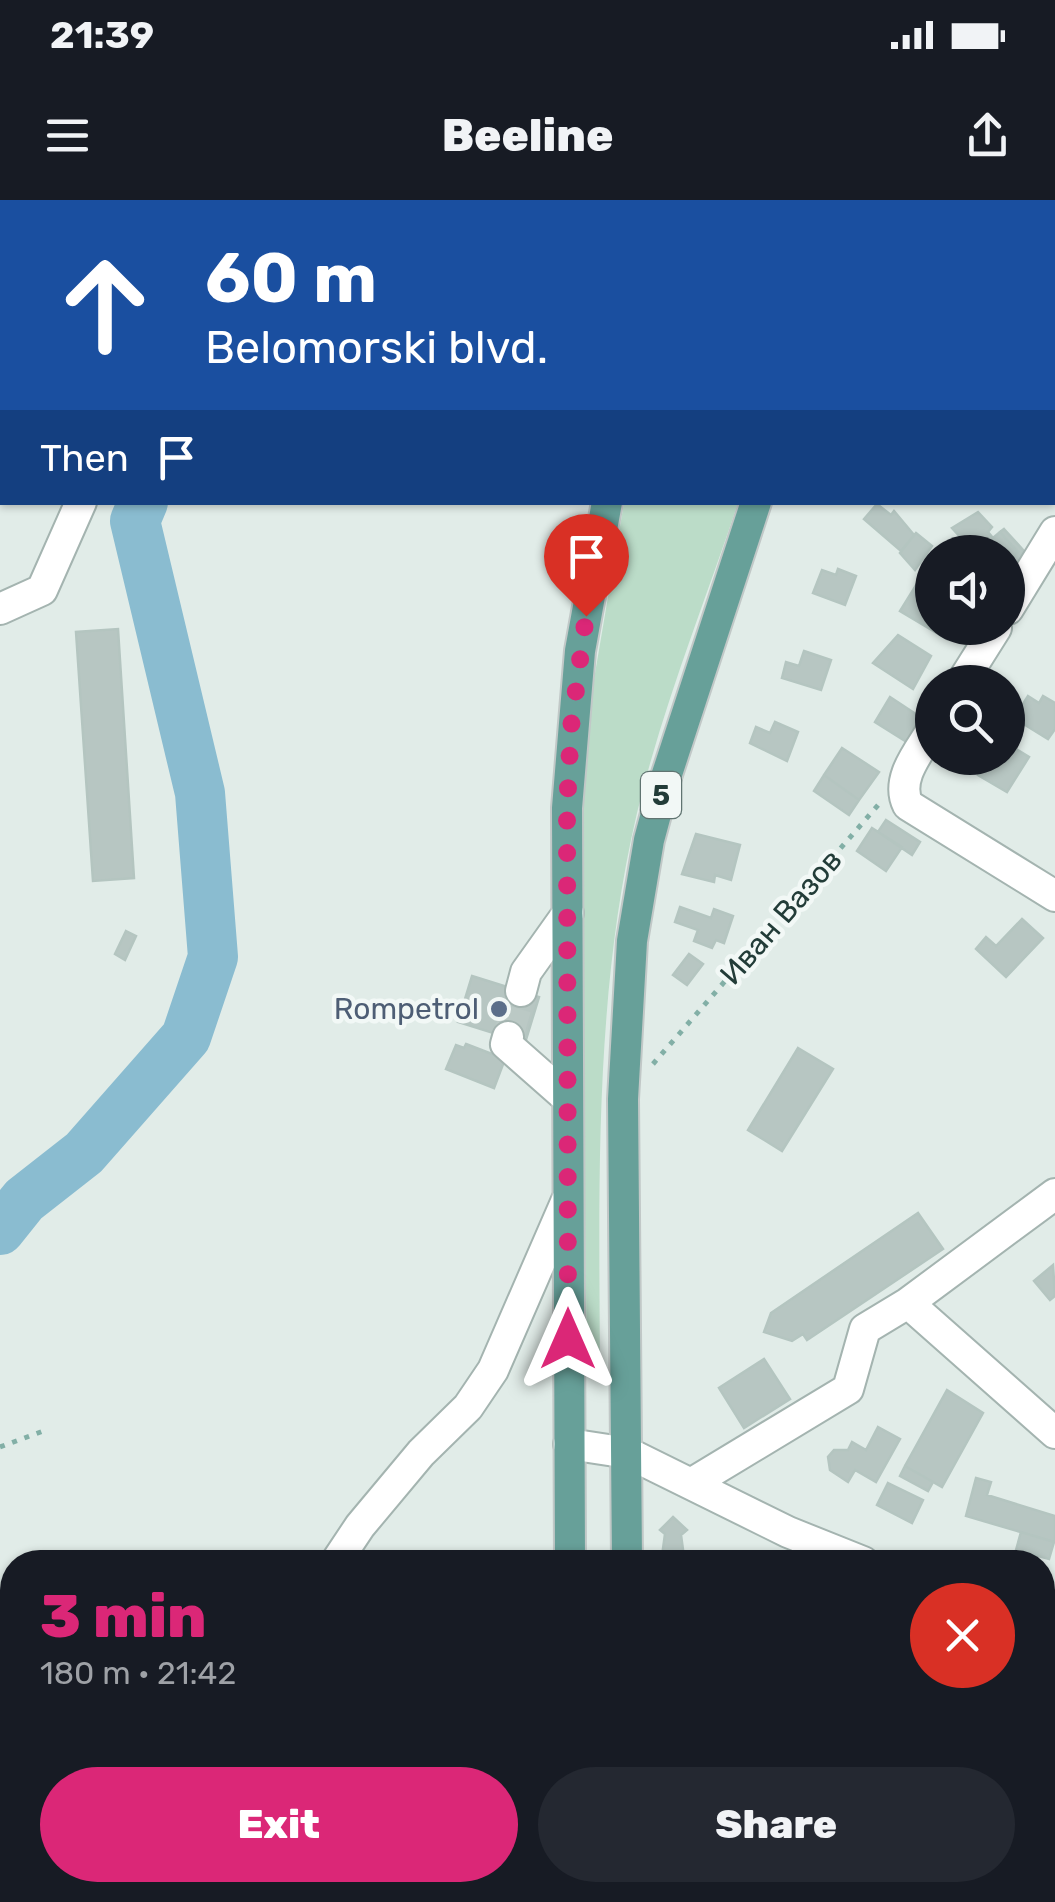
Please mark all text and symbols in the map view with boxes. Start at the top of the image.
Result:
text: 21:39 [50,12,154,58]
icon: menu [40,108,95,163]
icon: share [960,108,1015,163]
text: Beeline [442,109,613,162]
text: 60 m [205,237,377,320]
icon: ahead [40,240,170,370]
text: Belomorski blvd. [205,321,548,374]
icon: arrive [149,430,204,485]
text: Then [40,435,129,481]
pin [544,514,629,617]
icon: arrive [559,529,614,584]
map controls [915,535,1025,775]
button: sound [915,535,1025,645]
button: search [915,665,1025,775]
road number: 5 [641,772,681,818]
street label: Иван Вазов [713,842,849,992]
place label: Rompetrol [334,991,479,1027]
marker: Rompetrol [488,998,510,1020]
position arrow [516,1287,620,1391]
text: 3 min [40,1581,206,1652]
button: close [910,1583,1015,1688]
text: 180 m · 21:42 [40,1654,236,1692]
button: Exit [40,1767,518,1882]
button: Share [538,1767,1015,1882]

